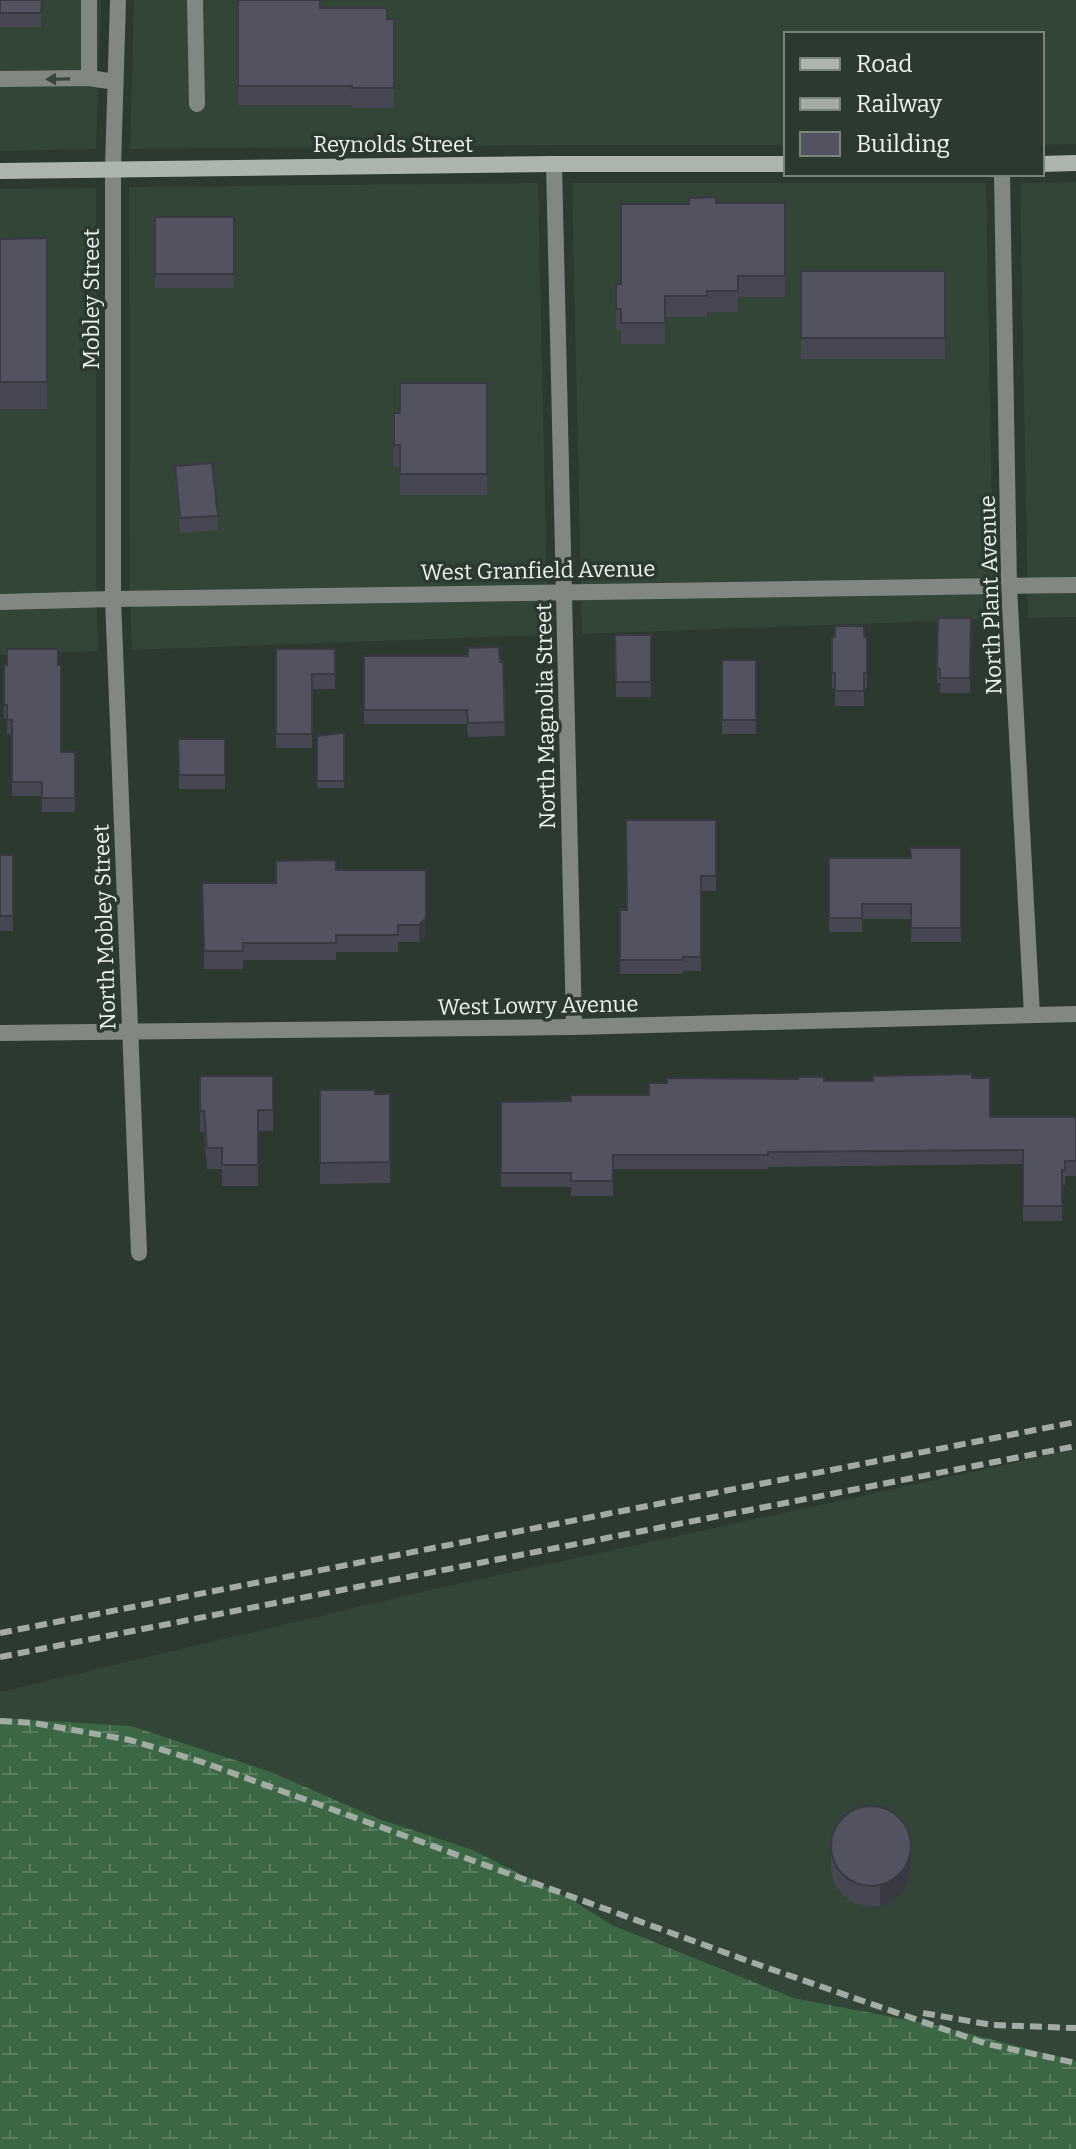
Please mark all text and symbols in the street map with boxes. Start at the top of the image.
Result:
legend [784,32,1044,176]
text: Road [856,50,912,78]
one-way arrow [45,73,70,85]
text: Railway [856,90,942,118]
text: Building [856,130,950,158]
street label: Reynolds Street [313,131,473,158]
street label: Mobley Street [78,229,105,369]
street label: North Plant Avenue [974,495,1007,695]
street label: West Granfield Avenue [420,555,656,586]
street label: North Magnolia Street [530,603,561,829]
street label: North Mobley Street [87,824,122,1030]
street label: West Lowry Avenue [437,990,639,1021]

